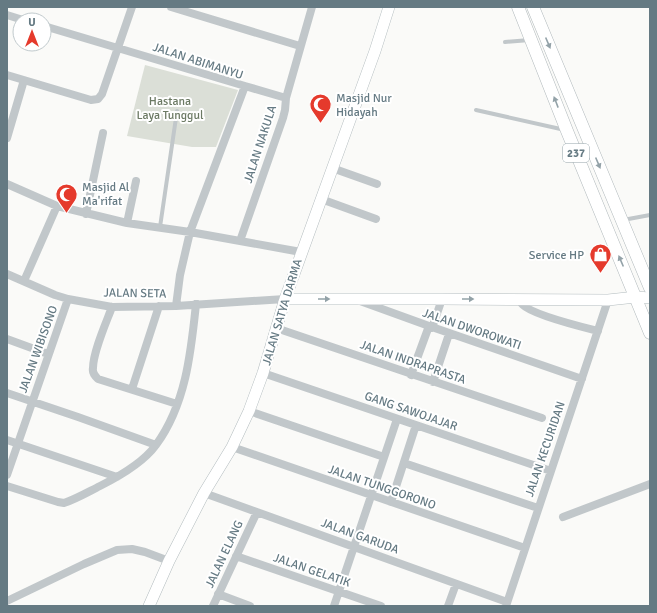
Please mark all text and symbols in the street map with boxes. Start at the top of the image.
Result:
north arrow [12,12,52,52]
text: U [28,16,36,29]
one-way arrow [545,37,551,49]
street label: JALAN ABIMANYU [151,40,245,83]
place label: Masjid Nur Hidayah [336,91,392,120]
mosque icon: Masjid Nur Hidayah [307,92,333,125]
park label: Hastana Laya Tunggul [136,94,204,123]
one-way arrow [552,96,558,108]
street label: JALAN NAKULA [241,103,280,185]
road number: 237 [563,144,589,162]
one-way arrow [595,157,601,168]
place label: Masjid Al Ma'rifat [82,180,130,209]
mosque icon: Masjid Al Ma'rifat [53,181,79,214]
shop icon: Service HP [587,242,613,275]
place label: Service HP [529,248,584,263]
street label: JALAN SATYA DARMA [259,256,306,367]
one-way arrow [618,256,624,267]
street label: JALAN SETA [103,285,167,302]
one-way arrow [318,296,331,302]
one-way arrow [462,296,475,302]
street label: JALAN WIBISONO [16,303,61,395]
street label: JALAN DWOROWATI [421,306,523,353]
street label: JALAN INDRAPRASTA [358,337,468,388]
street label: GANG SAWOJAJAR [362,389,459,434]
street label: JALAN KECURIDAN [522,400,569,499]
street label: JALAN TUNGGORONO [326,462,438,513]
street label: JALAN GARUDA [319,515,401,558]
street label: JALAN ELANG [202,518,247,590]
street label: JALAN GELATIK [271,550,352,591]

